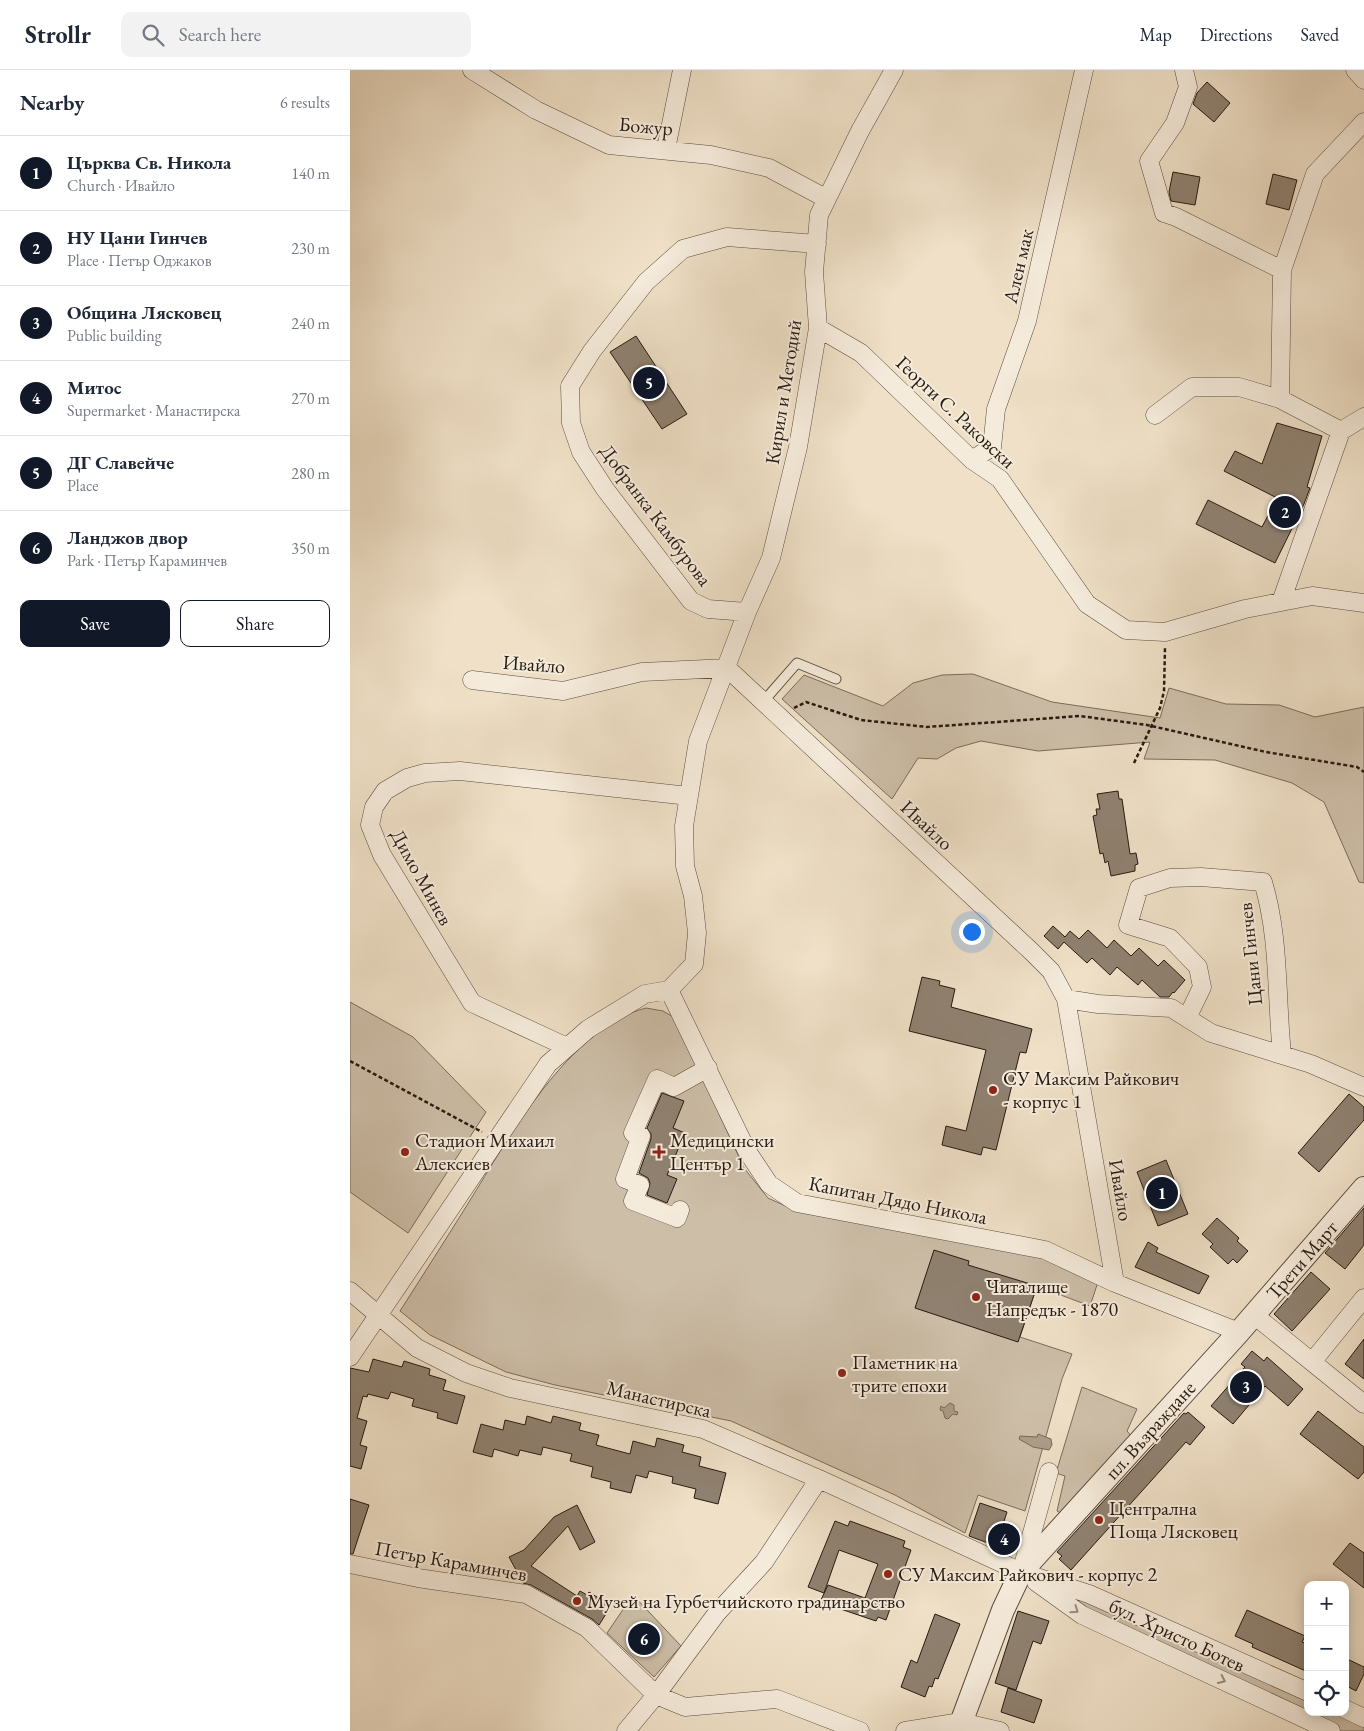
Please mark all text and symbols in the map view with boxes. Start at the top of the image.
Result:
search box [121,12,471,57]
text: Strollr [25,19,91,50]
icon: search [139,21,167,49]
text: Search here [179,22,261,47]
text: Map [1140,23,1172,46]
text: Directions [1200,23,1272,46]
text: Saved [1300,23,1339,46]
text: Nearby [20,89,84,116]
text: 6 results [280,92,330,113]
street label: Божур [618,111,674,141]
text: Църква Св. Никола [67,150,231,175]
text: 1 [32,163,40,184]
text: 140 m [291,163,330,184]
text: Church · Ивайло [67,175,175,196]
text: НУ Цани Гинчев [67,225,208,250]
street label: Ален мак [997,226,1039,307]
text: 2 [32,238,40,259]
text: 230 m [291,238,330,259]
text: Place · Петър Оджаков [67,250,212,271]
text: Община Лясковец [67,300,222,325]
text: 3 [32,313,40,334]
text: 240 m [291,313,330,334]
street label: Кирил и Методий [759,317,807,466]
text: Public building [67,325,162,346]
street label: Георги С. Раковски [891,350,1022,474]
pin: 5 [633,364,665,402]
text: Митос [67,375,122,400]
text: 4 [32,388,40,409]
text: 270 m [291,388,330,409]
text: Supermarket · Манастирска [67,400,240,421]
street label: Добранка Камбурова [594,439,718,591]
text: ДГ Славейче [67,450,174,475]
text: 5 [32,463,40,484]
text: 280 m [291,463,330,484]
text: Place [67,475,99,496]
pin: 2 [1269,493,1301,531]
text: Ланджов двор [67,525,188,550]
text: 6 [32,538,40,559]
text: 350 m [291,538,330,559]
text: Park · Петър Караминчев [67,550,227,571]
button: Save [20,600,170,647]
button: Share [180,600,330,647]
street label: Ивайло [502,649,566,679]
street label: Ивайло [895,794,959,856]
street label: Димо Минев [385,824,459,930]
street label: Цани Гинчев [1232,901,1268,1007]
your location [959,919,985,945]
place label: СУ Максим Райкович - корпус 1 [1003,1065,1179,1114]
marker: СУ Максим Райкович - корпус 1 [987,1084,999,1096]
place label: Стадион Михаил Алексиев [414,1127,555,1176]
place label: Медицински Център 1 [670,1127,775,1176]
marker: Медицински Център 1 [652,1145,666,1159]
marker: Стадион Михаил Алексиев [399,1146,411,1158]
street label: Ивайло [1103,1157,1139,1223]
street label: Капитан Дядо Никола [806,1170,990,1230]
pin: 1 [1146,1174,1178,1212]
street label: Трети Март [1261,1215,1343,1305]
place label: Читалище Напредък - 1870 [986,1273,1119,1322]
marker: Читалище Напредък - 1870 [970,1291,982,1303]
place label: Паметник на трите епохи [852,1349,958,1398]
marker: Паметник на трите епохи [836,1367,848,1379]
pin: 3 [1230,1368,1262,1406]
street label: Манастирска [604,1374,714,1424]
street label: пл. Възраждане [1099,1375,1201,1485]
place label: Централна Поща Лясковец [1109,1495,1239,1544]
marker: Централна Поща Лясковец [1093,1514,1105,1526]
pin: 4 [988,1520,1020,1558]
street label: Петър Караминчев [373,1535,529,1587]
place label: СУ Максим Райкович - корпус 2 [898,1561,1158,1587]
marker: СУ Максим Райкович - корпус 2 [882,1568,894,1580]
map controls [1304,1581,1349,1716]
button: + [1304,1581,1349,1626]
place label: Музей на Гурбетчийското градинарство [587,1588,905,1614]
street label: бул. Христо Ботев [1105,1592,1249,1678]
marker: Музей на Гурбетчийското градинарство [571,1595,583,1607]
one-way arrow [1069,1604,1079,1613]
pin: 6 [628,1620,660,1658]
button: − [1304,1626,1349,1671]
button: locate [1304,1671,1349,1716]
one-way arrow [1217,1673,1226,1684]

